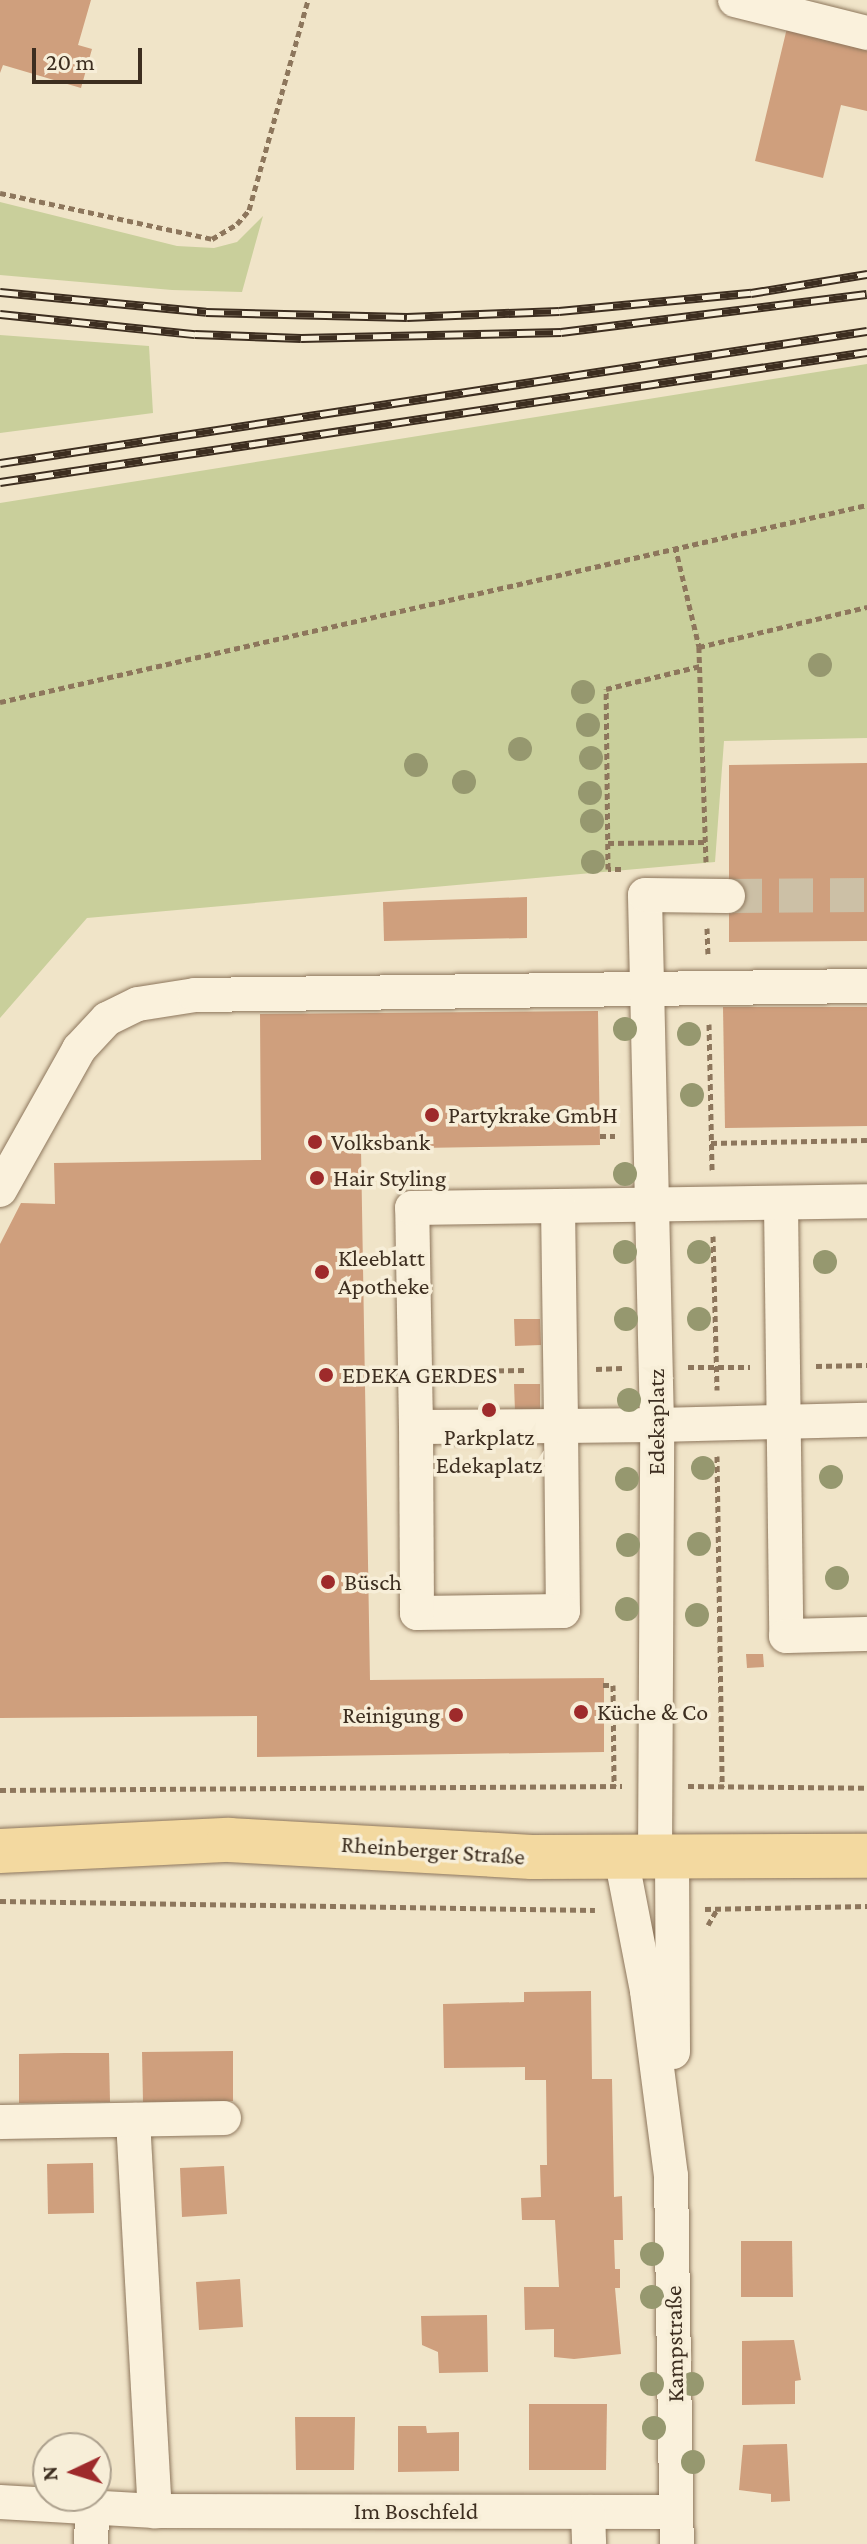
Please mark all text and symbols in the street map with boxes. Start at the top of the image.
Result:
scale bar [36,32,146,82]
text: 20 m [46,48,95,75]
place label: Partykrake GmbH [448,1101,618,1129]
marker: Partykrake GmbH [423,1106,441,1124]
place label: Volksbank [331,1128,430,1156]
marker: Volksbank [306,1133,324,1151]
place label: Hair Styling [333,1164,446,1192]
marker: Hair Styling [308,1169,326,1187]
place label: Kleeblatt Apotheke [338,1244,429,1300]
marker: Kleeblatt Apotheke [313,1263,331,1281]
place label: EDEKA GERDES [342,1361,497,1389]
marker: EDEKA GERDES [317,1366,335,1384]
street label: Edekaplatz [642,1369,670,1475]
marker: Parkplatz Edekaplatz [480,1401,498,1419]
place label: Parkplatz Edekaplatz [436,1423,542,1479]
place label: Büsch [344,1568,402,1596]
marker: Büsch [319,1573,337,1591]
place label: Küche & Co [597,1698,708,1726]
place label: Reinigung [342,1701,440,1729]
marker: Küche & Co [572,1703,590,1721]
marker: Reinigung [447,1706,465,1724]
street label: Rheinberger Straße [340,1829,526,1871]
street label: Kampstraße [659,2285,689,2403]
north arrow [32,2432,112,2512]
text: N [37,2465,63,2482]
street label: Im Boschfeld [354,2497,478,2525]

